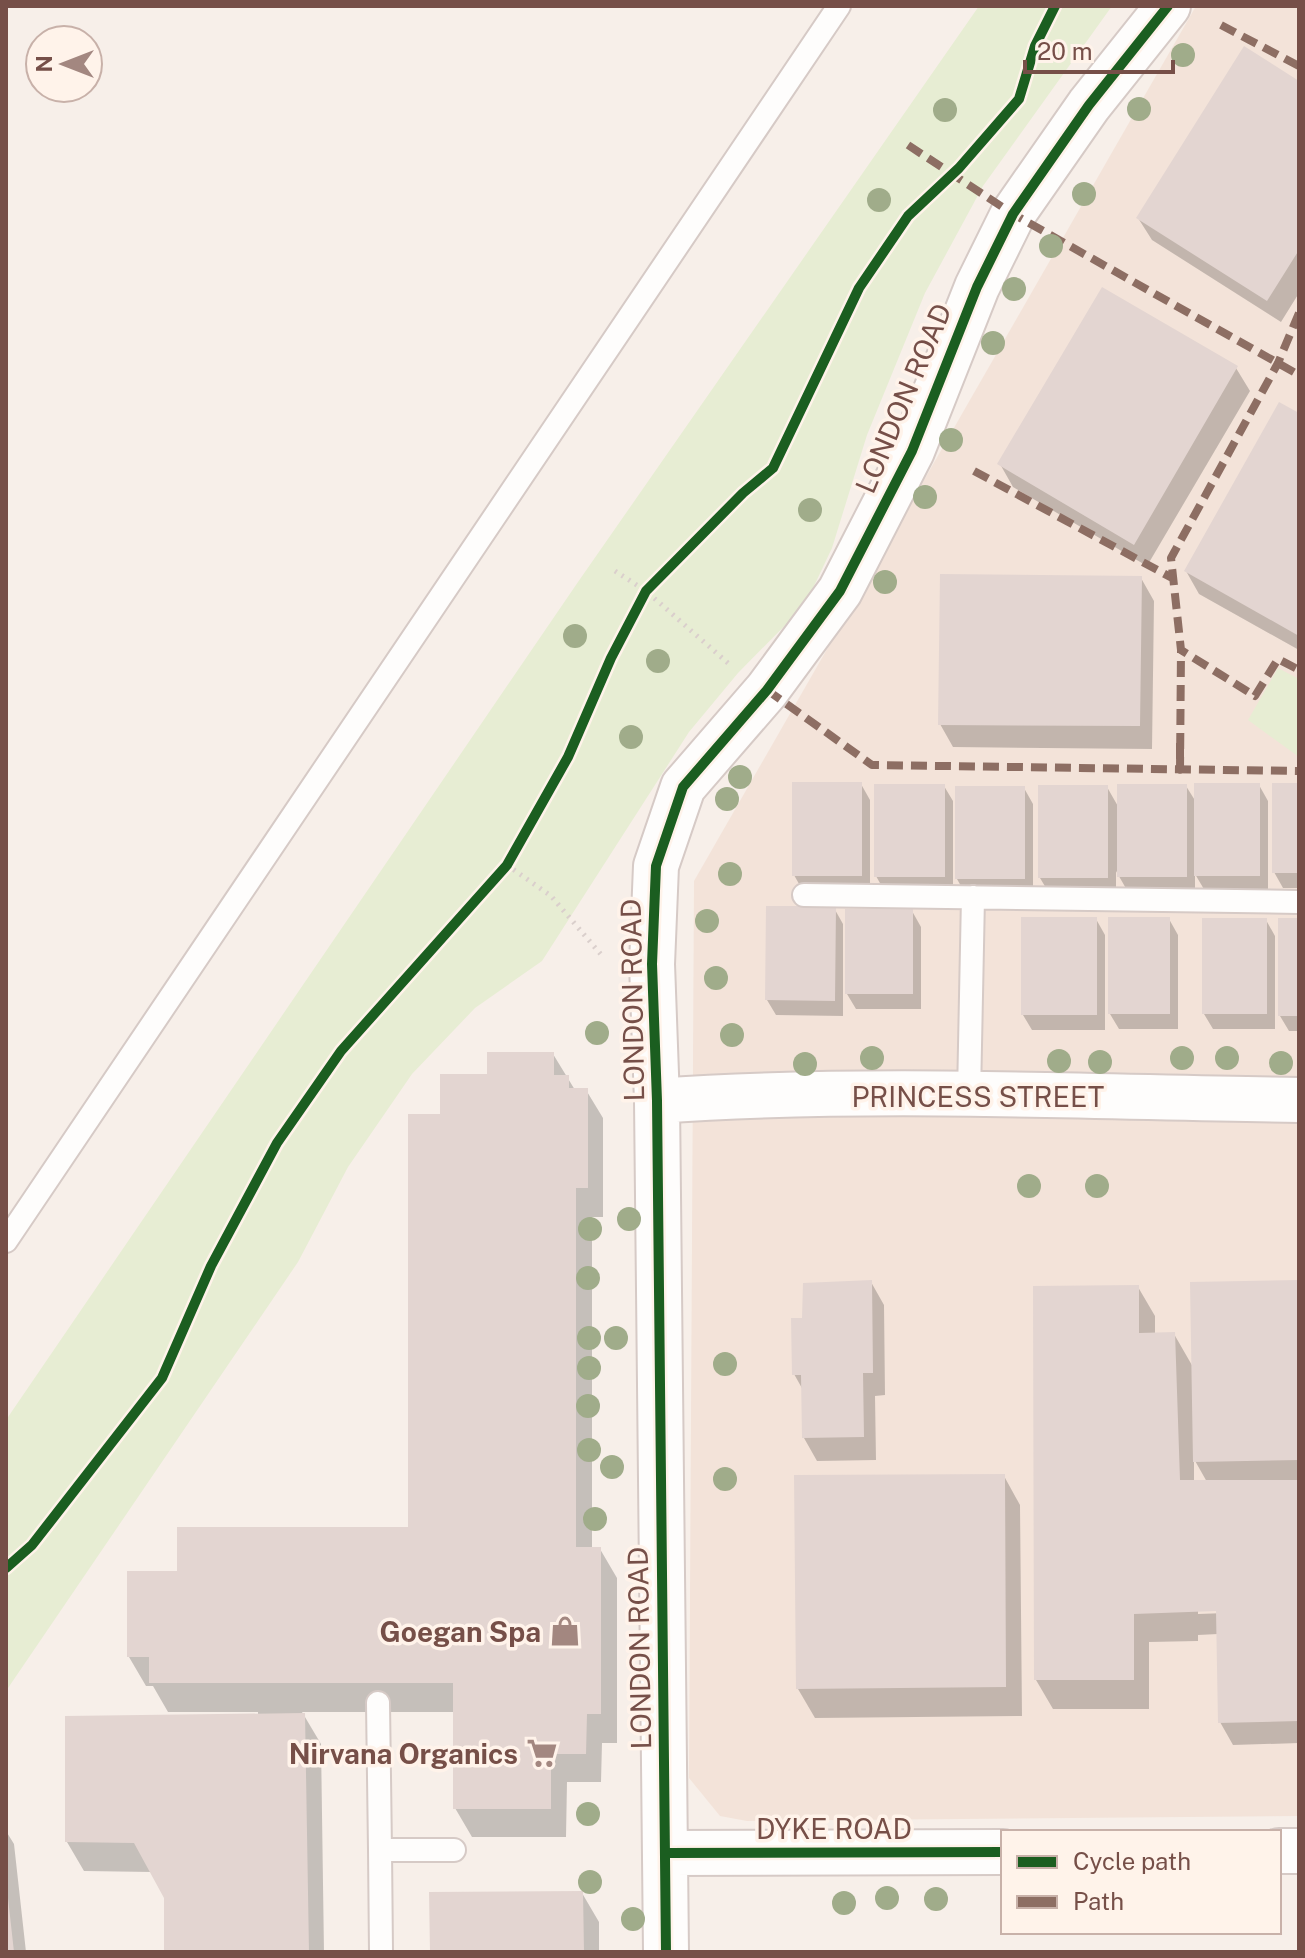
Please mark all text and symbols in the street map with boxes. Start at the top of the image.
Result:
north arrow [24,24,104,104]
scale bar [1025,24,1173,74]
text: 20 m [1037,37,1093,65]
text: N [31,55,57,73]
street label: LONDON ROAD [848,298,958,498]
street label: LONDON ROAD [614,898,650,1102]
street label: PRINCESS STREET [852,1080,1104,1113]
street label: LONDON ROAD [621,1546,657,1750]
shop icon: Goegan Spa [548,1614,582,1648]
place label: Goegan Spa [380,1615,541,1648]
supermarket icon: Nirvana Organics [525,1736,559,1770]
place label: Nirvana Organics [289,1737,518,1770]
street label: DYKE ROAD [756,1812,912,1845]
legend [1001,1830,1281,1934]
text: Cycle path [1073,1847,1191,1875]
text: Path [1073,1887,1124,1915]

